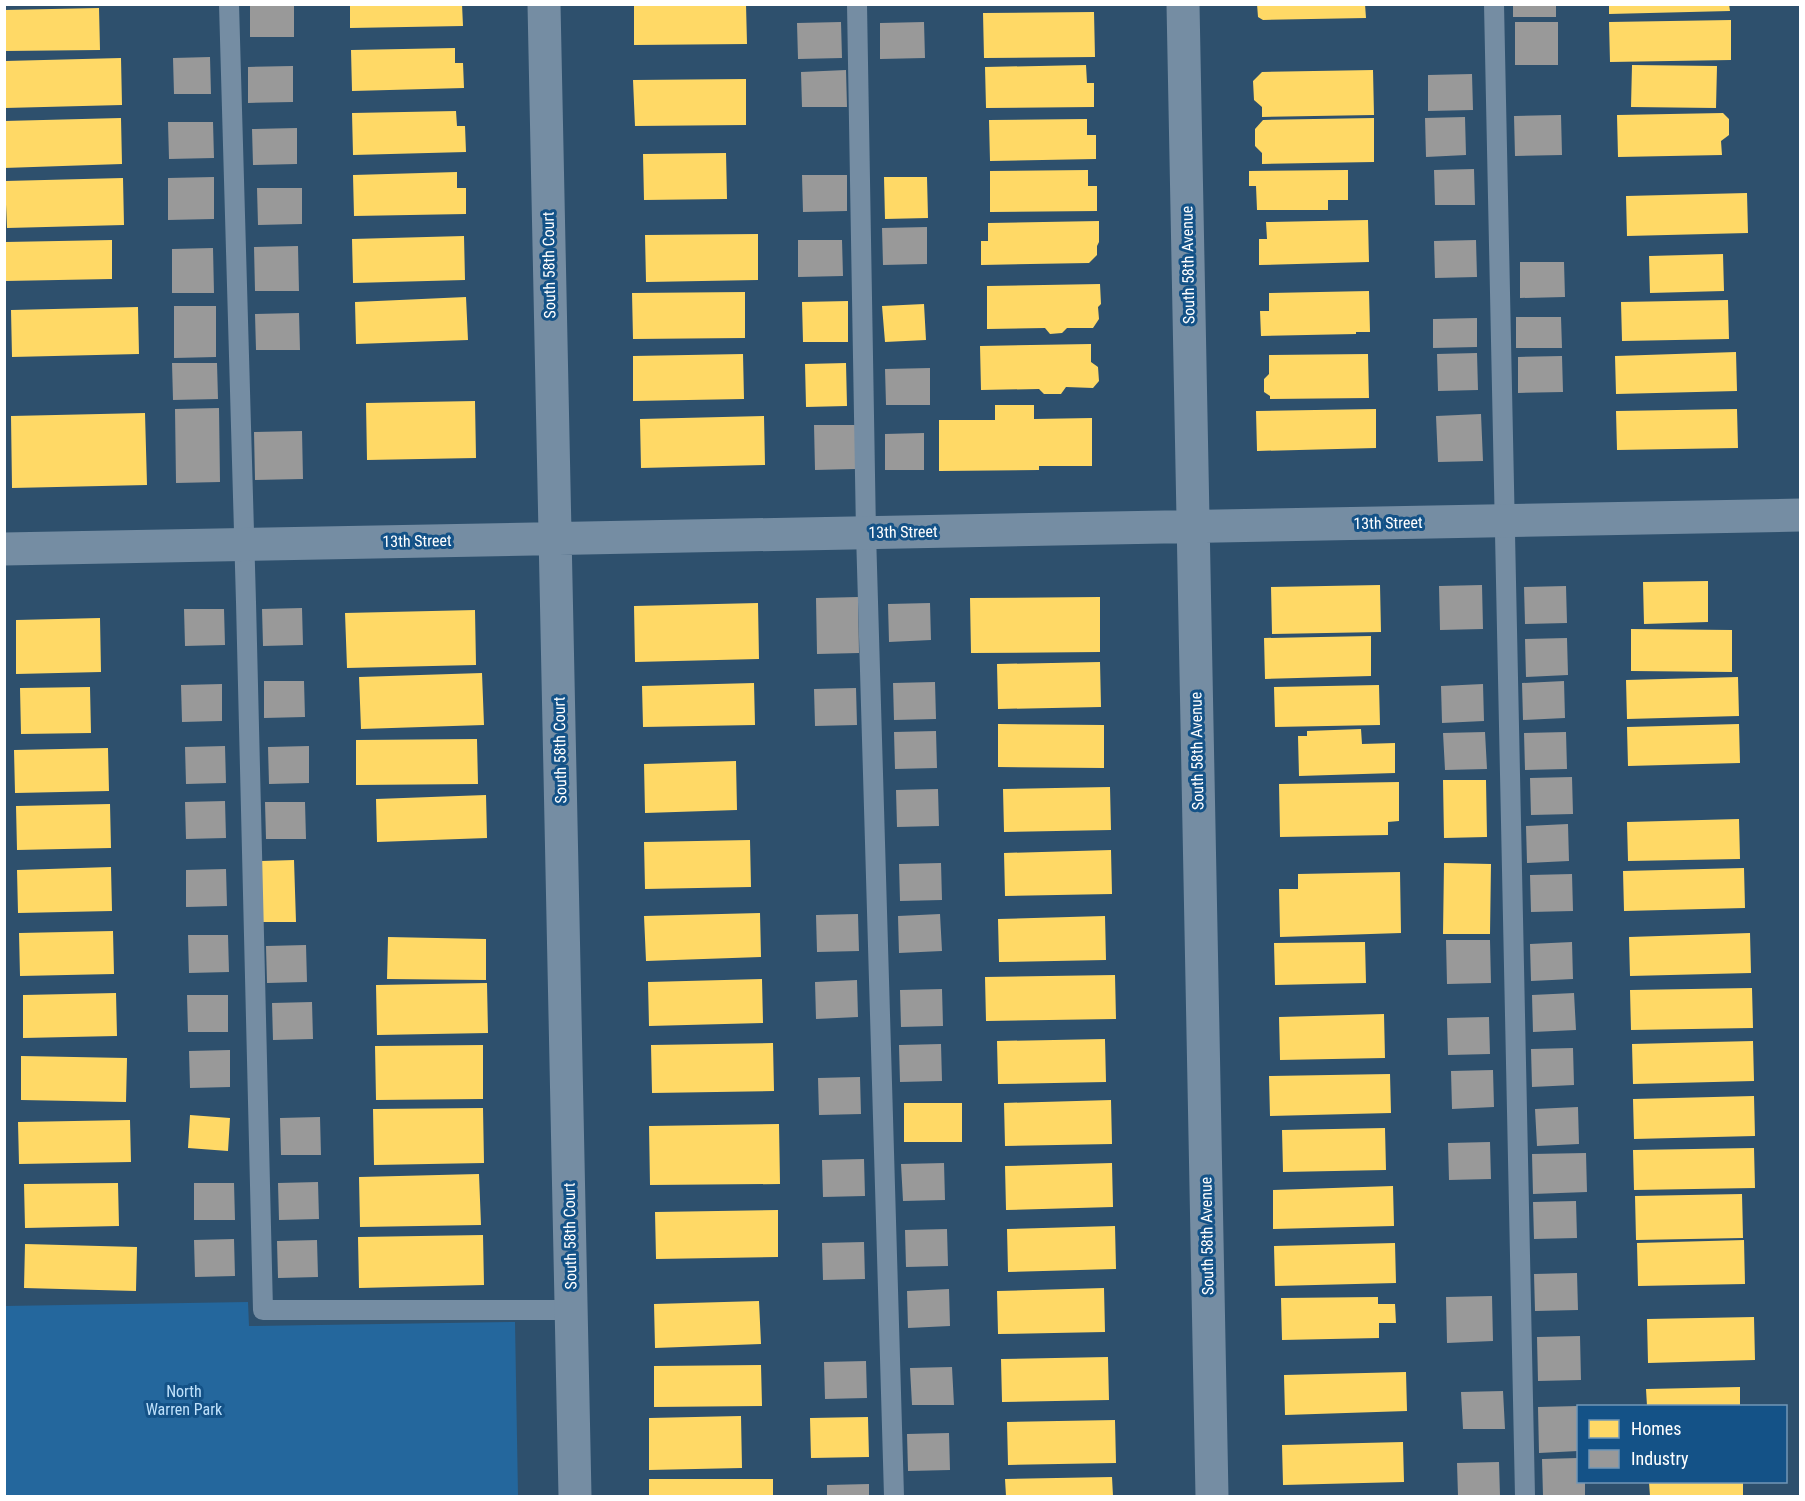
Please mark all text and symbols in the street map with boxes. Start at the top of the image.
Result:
street label: South 58th Avenue [1177,206,1199,324]
street label: South 58th Court [539,211,559,319]
street label: 13th Street [1353,513,1423,533]
street label: 13th Street [868,522,938,542]
street label: 13th Street [382,531,452,551]
street label: South 58th Avenue [1186,692,1208,810]
street label: South 58th Court [550,696,570,804]
street label: South 58th Avenue [1196,1177,1218,1295]
street label: South 58th Court [560,1182,580,1290]
park label: North Warren Park [146,1382,223,1419]
legend [1577,1405,1787,1483]
text: Homes [1631,1418,1681,1439]
text: Industry [1631,1448,1689,1469]

